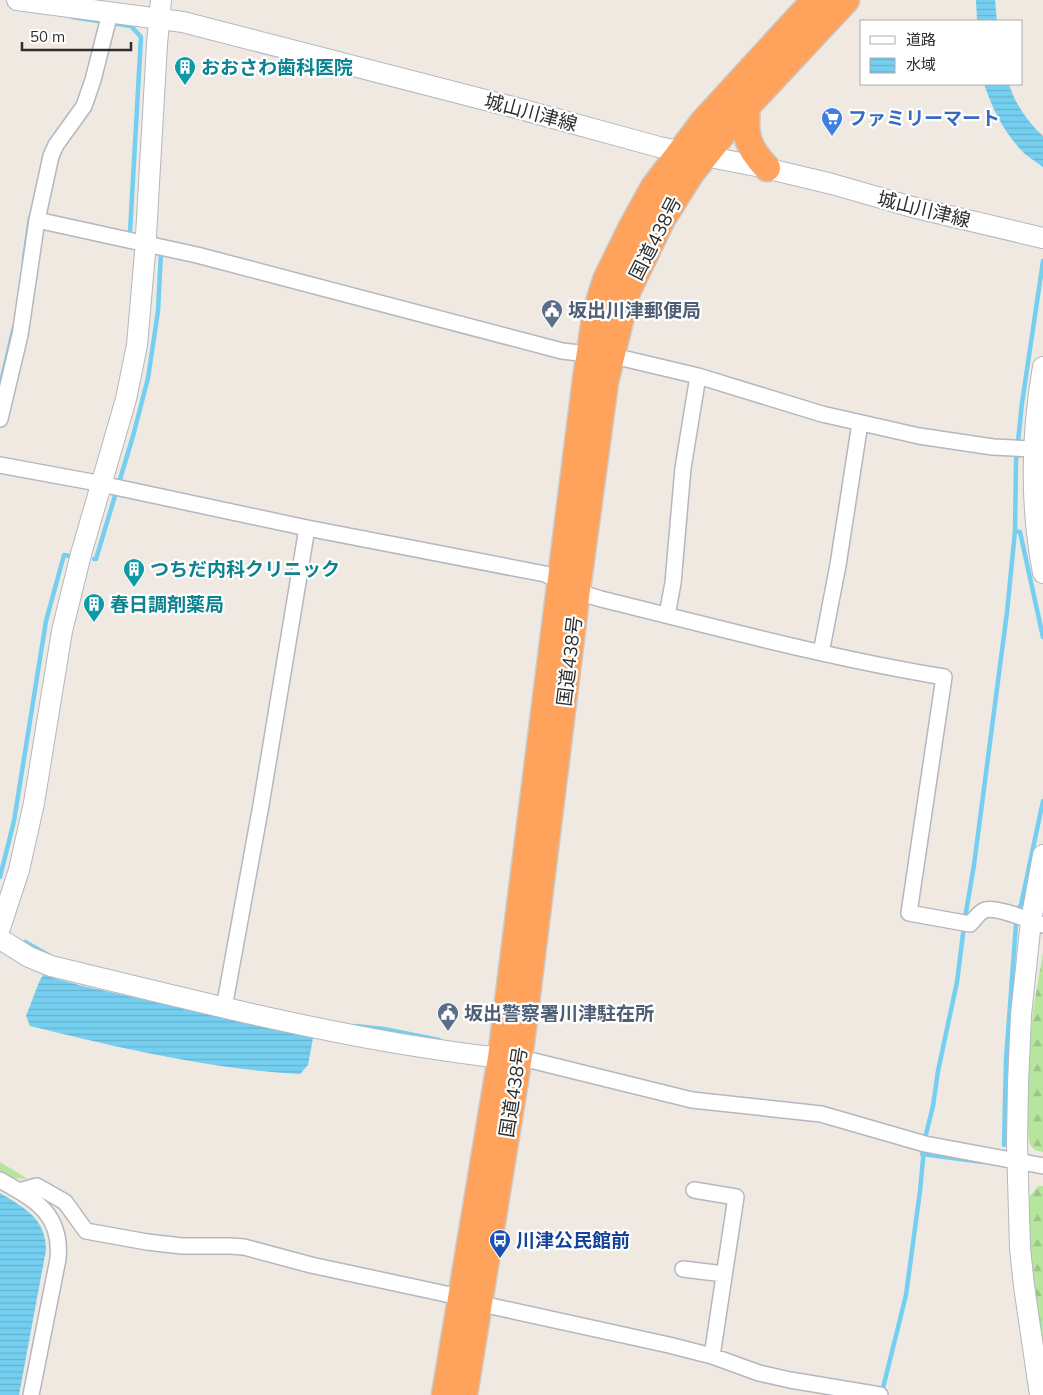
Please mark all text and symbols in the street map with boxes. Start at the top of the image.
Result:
scale bar [22,20,131,52]
legend [860,20,1023,85]
text: 50 m [30,27,65,46]
text: 道路 [906,30,936,49]
building icon: おおさわ歯科医院 [173,55,197,86]
place label: おおさわ歯科医院 [201,55,353,79]
text: 水域 [906,55,936,74]
street label: 城山川津線 [482,88,580,136]
supermarket icon: ファミリーマート [820,106,844,137]
place label: ファミリーマート [848,106,1000,130]
street label: 城山川津線 [875,186,973,232]
street label: 国道438号 [624,192,686,284]
public building icon: 坂出川津郵便局 [540,298,564,329]
place label: 坂出川津郵便局 [568,298,701,322]
building icon: つちだ内科クリニック [122,557,146,588]
place label: つちだ内科クリニック [150,557,340,581]
building icon: 春日調剤薬局 [82,592,106,623]
place label: 春日調剤薬局 [110,592,224,616]
street label: 国道438号 [552,614,586,708]
public building icon: 坂出警察署川津駐在所 [436,1001,460,1032]
place label: 坂出警察署川津駐在所 [464,1001,654,1025]
street label: 国道438号 [494,1045,532,1139]
bus stop icon: 川津公民館前 [488,1228,512,1259]
place label: 川津公民館前 [516,1228,630,1252]

